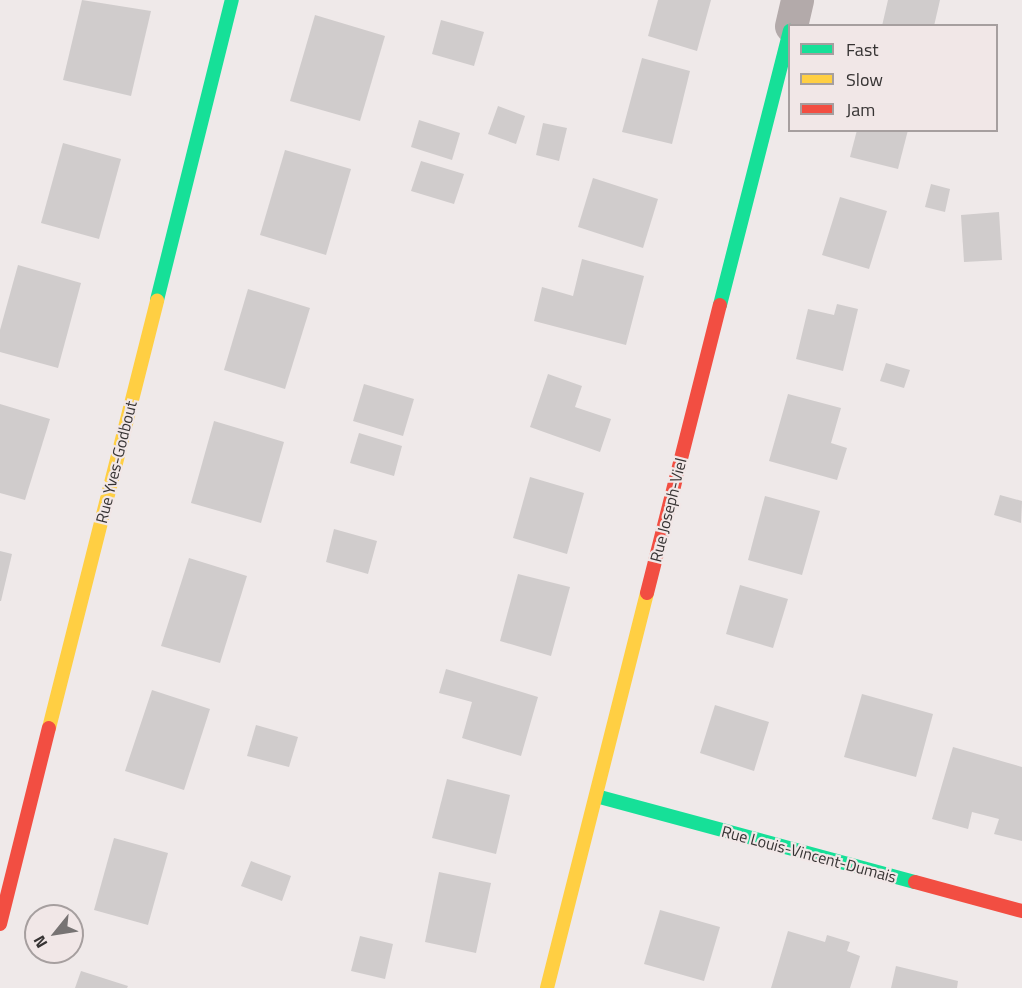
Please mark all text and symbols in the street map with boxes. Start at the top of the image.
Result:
legend [788,24,998,132]
text: Fast [846,36,879,63]
text: Slow [846,66,883,93]
text: Jam [846,96,875,123]
street label: Rue Yves-Godbout [92,399,140,525]
street label: Rue Joseph-Viel [646,456,690,564]
street label: Rue Louis-Vincent-Dumais [720,821,898,887]
north arrow [24,904,84,964]
text: N [27,931,53,953]

